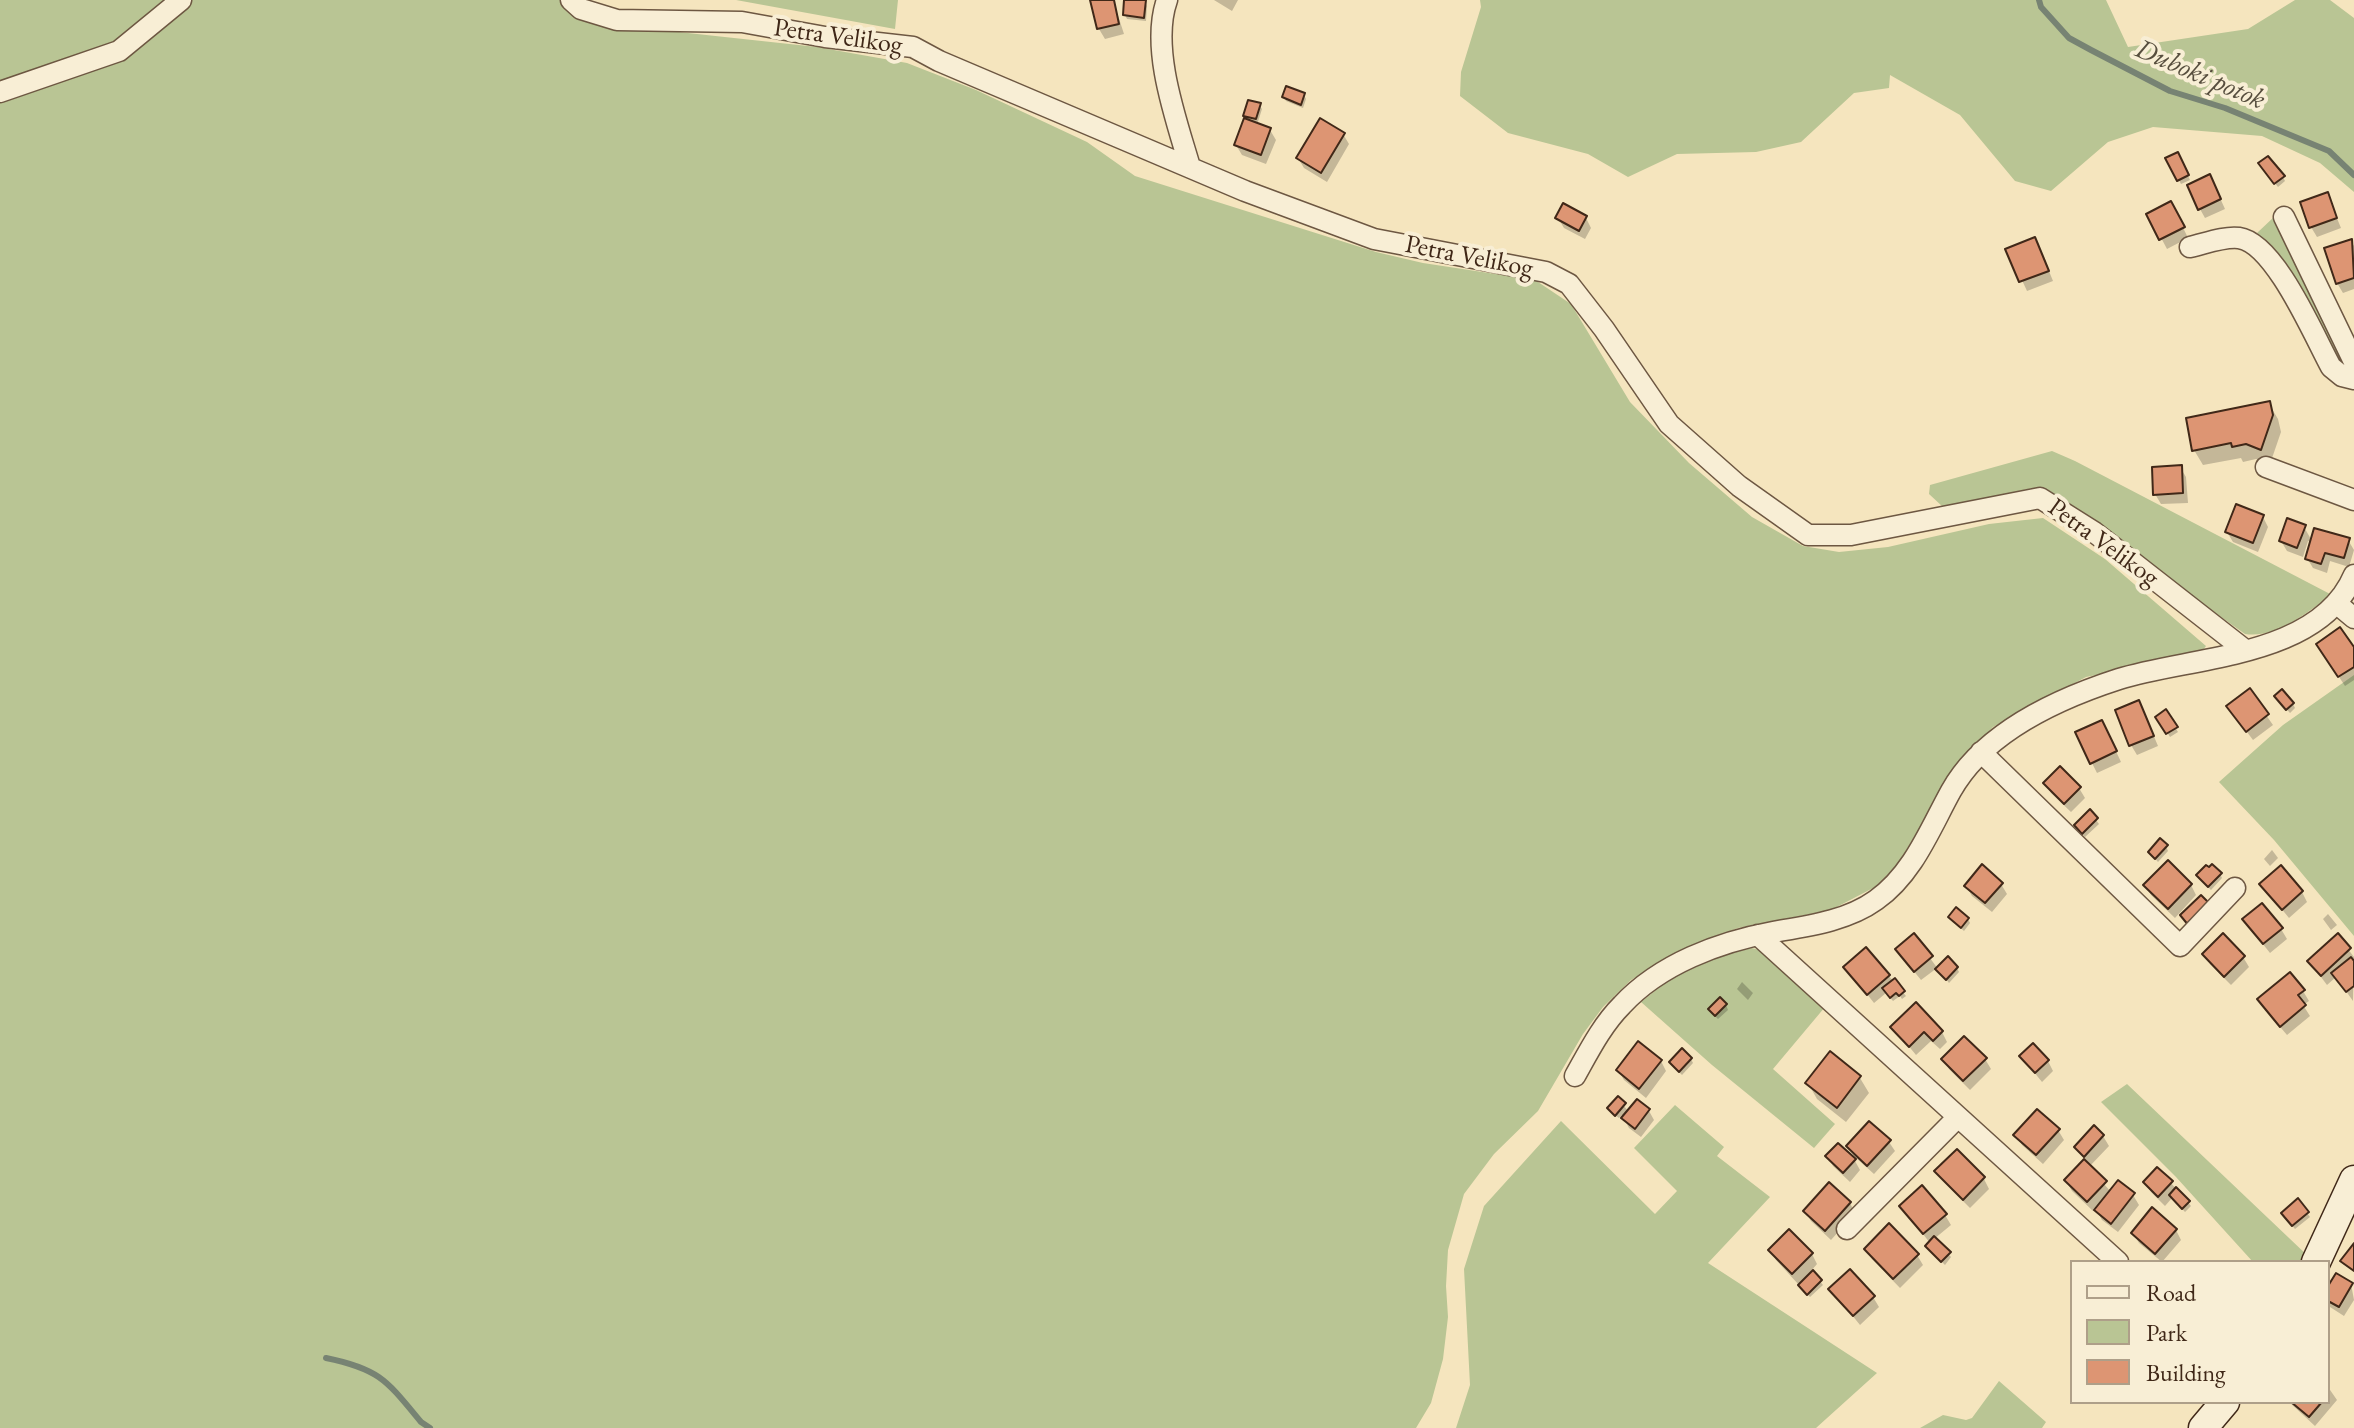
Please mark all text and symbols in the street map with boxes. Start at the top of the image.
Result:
street label: Petra Velikog [772,13,904,61]
water label: Duboki potok [2130,33,2270,117]
street label: Petra Velikog [1402,229,1536,285]
street label: Petra Velikog [2041,492,2165,594]
legend [2070,1260,2330,1404]
text: Road [2146,1277,2196,1308]
text: Park [2146,1317,2187,1348]
text: Building [2146,1357,2226,1388]

